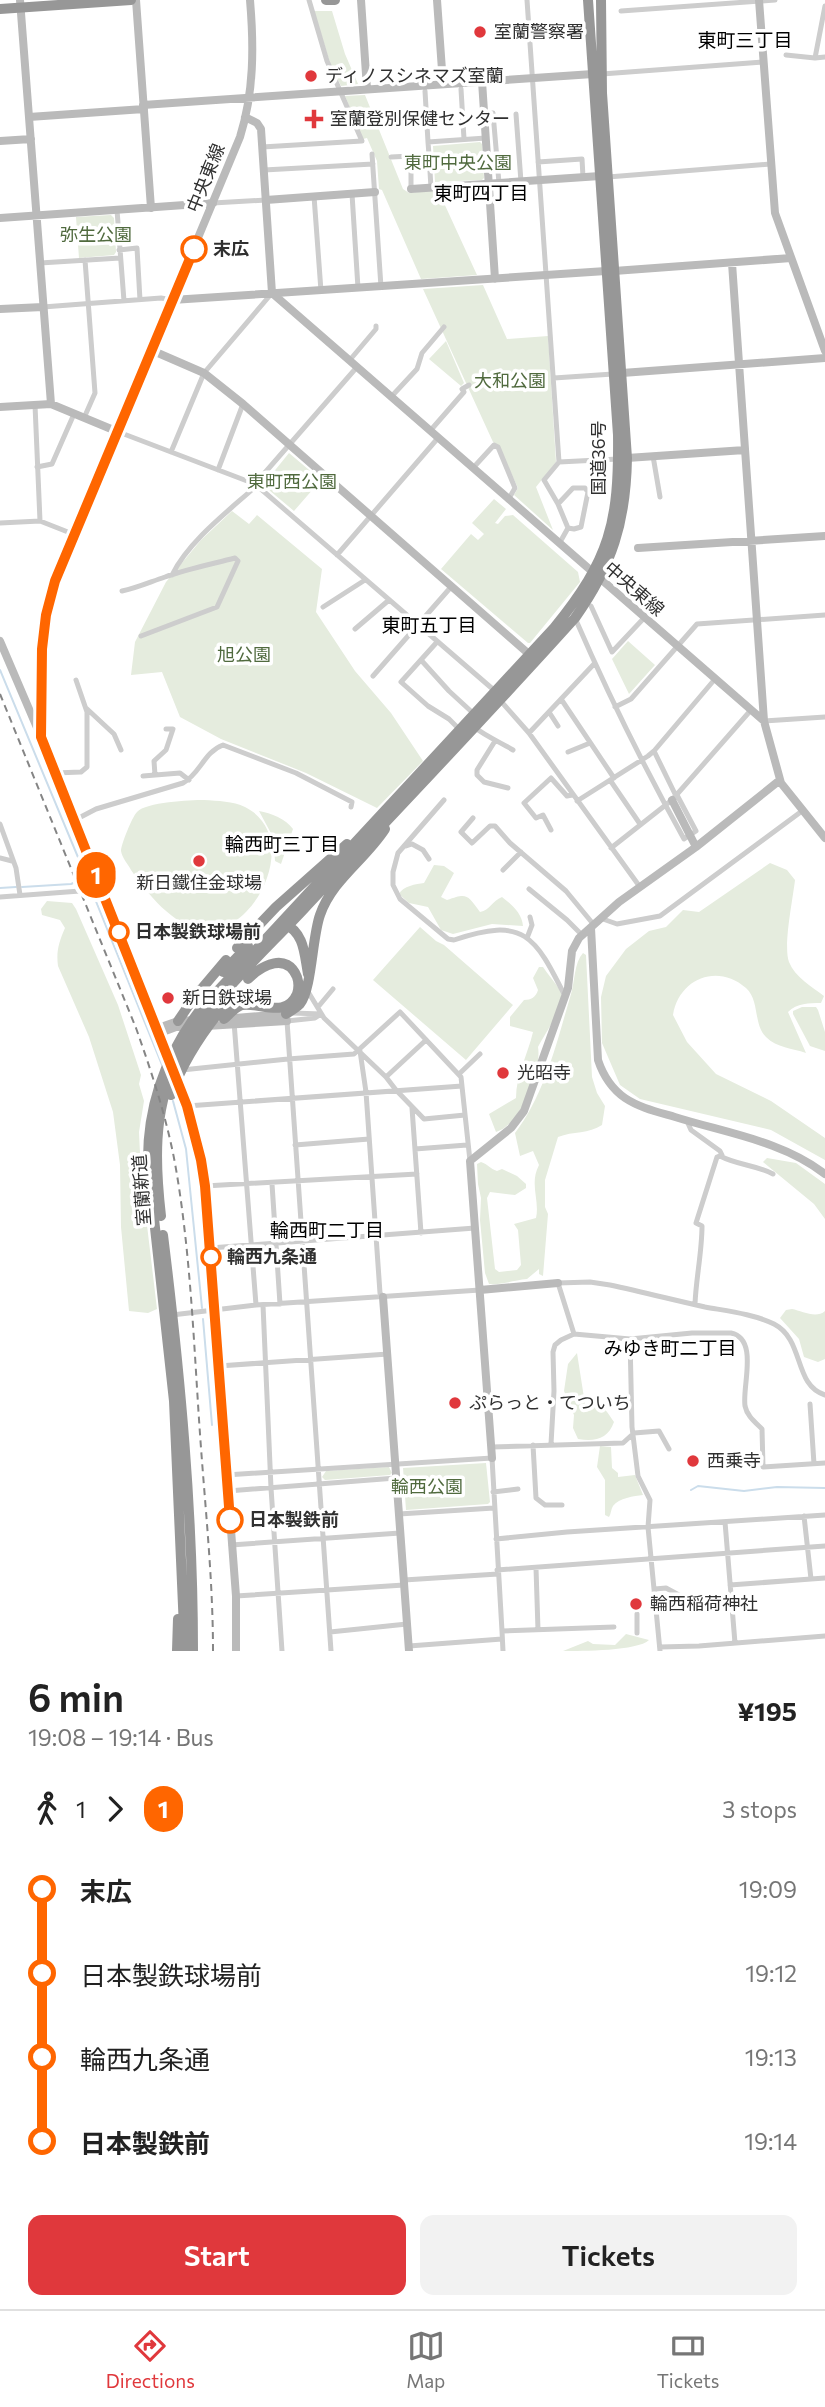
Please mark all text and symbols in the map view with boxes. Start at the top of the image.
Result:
place label: 室蘭警察署 [494,20,584,42]
marker: 室蘭警察署 [472,24,488,40]
district label: 東町三丁目 [697,28,793,51]
place label: ディノスシネマズ室蘭 [325,64,504,86]
marker: ディノスシネマズ室蘭 [303,68,319,84]
place label: 室蘭登別保健センター [330,107,510,129]
marker: 室蘭登別保健センター [304,109,324,129]
street label: 中央東線 [181,140,229,215]
park label: 東町中央公園 [404,151,512,173]
district label: 東町四丁目 [433,181,529,204]
park label: 弥生公園 [60,223,132,245]
marker: 末広 [181,236,207,262]
place label: 末広 [213,237,249,259]
park label: 大和公園 [474,369,546,391]
street label: 国道36号 [587,420,609,496]
park label: 東町西公園 [247,470,337,492]
street label: 中央東線 [600,556,669,620]
district label: 東町五丁目 [381,613,477,636]
park label: 旭公園 [217,643,271,665]
district label: 輪西町三丁目 [225,832,339,855]
line badge: 1 [73,852,119,898]
marker: 新日鐵住金球場 [191,853,207,869]
text: 1 [91,860,101,889]
place label: 新日鐵住金球場 [136,871,262,893]
place label: 日本製鉄球場前 [135,920,261,942]
marker: 日本製鉄球場前 [109,922,129,942]
place label: 新日鉄球場 [182,986,272,1008]
marker: 新日鉄球場 [160,990,176,1006]
place label: 光昭寺 [517,1061,571,1083]
marker: 光昭寺 [495,1065,511,1081]
street label: 室蘭新道 [128,1153,154,1227]
district label: 輪西町二丁目 [270,1218,384,1241]
place label: 輪西九条通 [227,1245,317,1267]
marker: 輪西九条通 [201,1247,221,1267]
district label: みゆき町二丁目 [603,1336,737,1359]
place label: ぷらっと・てついち [469,1391,631,1413]
marker: ぷらっと・てついち [447,1395,463,1411]
place label: 西乗寺 [707,1449,761,1471]
marker: 西乗寺 [685,1453,701,1469]
park label: 輪西公園 [391,1475,463,1497]
marker: 日本製鉄前 [217,1507,243,1533]
place label: 日本製鉄前 [249,1508,339,1530]
place label: 輪西稲荷神社 [650,1592,758,1614]
marker: 輪西稲荷神社 [628,1596,644,1612]
text: 6 min [28,1673,124,1720]
text: ¥195 [737,1695,797,1726]
text: 19:08 – 19:14 · Bus [28,1723,214,1751]
icon: walk [28,1790,66,1828]
icon: forward [96,1790,134,1828]
text: 1 [158,1794,169,1823]
text: 1 [76,1795,86,1823]
text: 3 stops [722,1795,797,1823]
text: 末広 [80,1875,132,1906]
text: 19:09 [739,1875,797,1903]
text: 日本製鉄球場前 [80,1959,262,1990]
text: 19:12 [745,1959,797,1987]
text: 輪西九条通 [80,2043,210,2074]
text: 19:13 [745,2043,797,2071]
text: 日本製鉄前 [80,2127,210,2158]
text: 19:14 [744,2127,797,2155]
button: Start [28,2215,406,2295]
button: Tickets [420,2215,797,2295]
tab: Directions [106,2327,195,2392]
tab: Map [406,2327,445,2392]
tab: Tickets [657,2327,719,2392]

